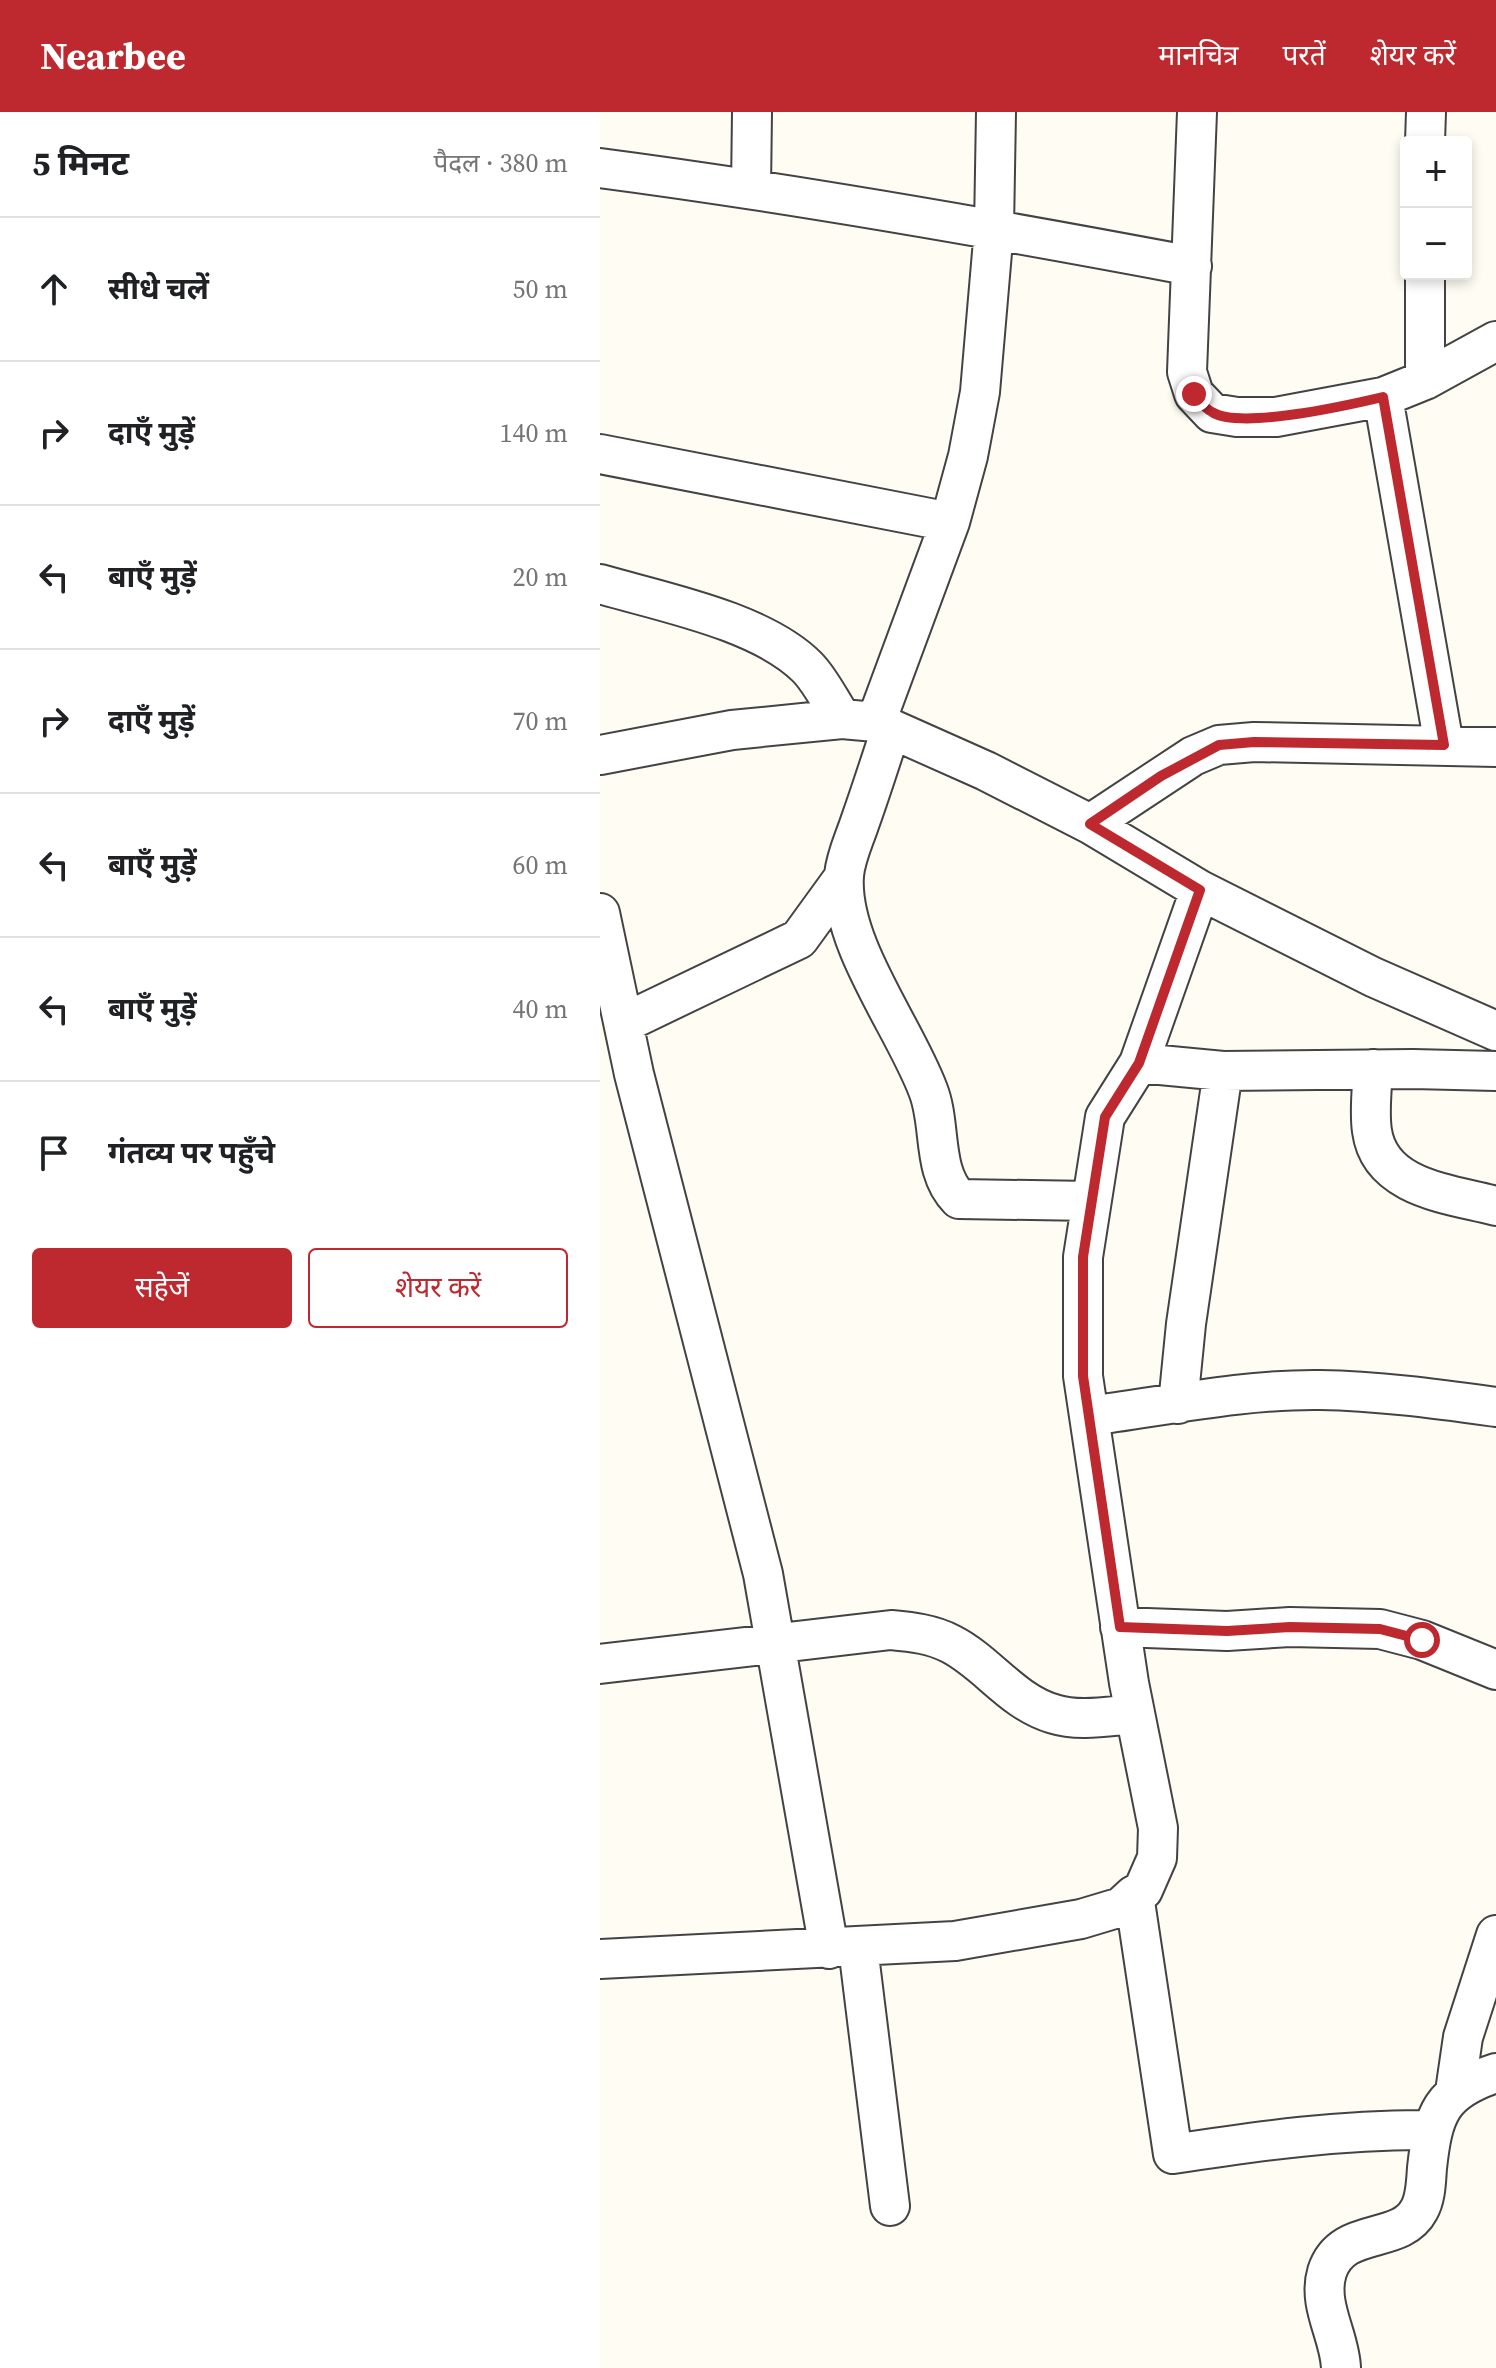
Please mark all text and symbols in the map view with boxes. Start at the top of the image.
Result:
text: Nearbee [40,30,186,82]
text: मानचित्र [1158,36,1238,74]
text: परतें [1282,36,1326,74]
text: शेयर करें [1370,36,1456,74]
map controls [1400,136,1472,280]
button: + [1400,136,1472,208]
text: 5 मिनट [32,140,129,186]
text: पैदल · 380 m [433,145,568,181]
button: − [1400,208,1472,280]
icon: ahead [32,267,76,311]
text: सीधे चलें [108,268,209,309]
text: 50 m [513,271,568,307]
route end [1176,376,1212,412]
icon: right [32,411,76,455]
text: दाएँ मुड़ें [108,412,195,453]
text: 140 m [500,415,568,451]
icon: left [32,555,76,599]
text: बाएँ मुड़ें [108,556,197,597]
text: 20 m [513,559,568,595]
icon: right [32,699,76,743]
text: दाएँ मुड़ें [108,700,195,741]
text: 70 m [513,703,568,739]
icon: left [32,843,76,887]
text: बाएँ मुड़ें [108,844,197,885]
text: 60 m [513,847,568,883]
icon: left [32,987,76,1031]
text: बाएँ मुड़ें [108,988,197,1029]
text: 40 m [513,991,568,1027]
icon: arrive [32,1131,76,1175]
text: गंतव्य पर पहुँचे [108,1132,275,1173]
button: सहेजें [32,1248,292,1328]
button: शेयर करें [308,1248,568,1328]
route start [1404,1622,1440,1658]

